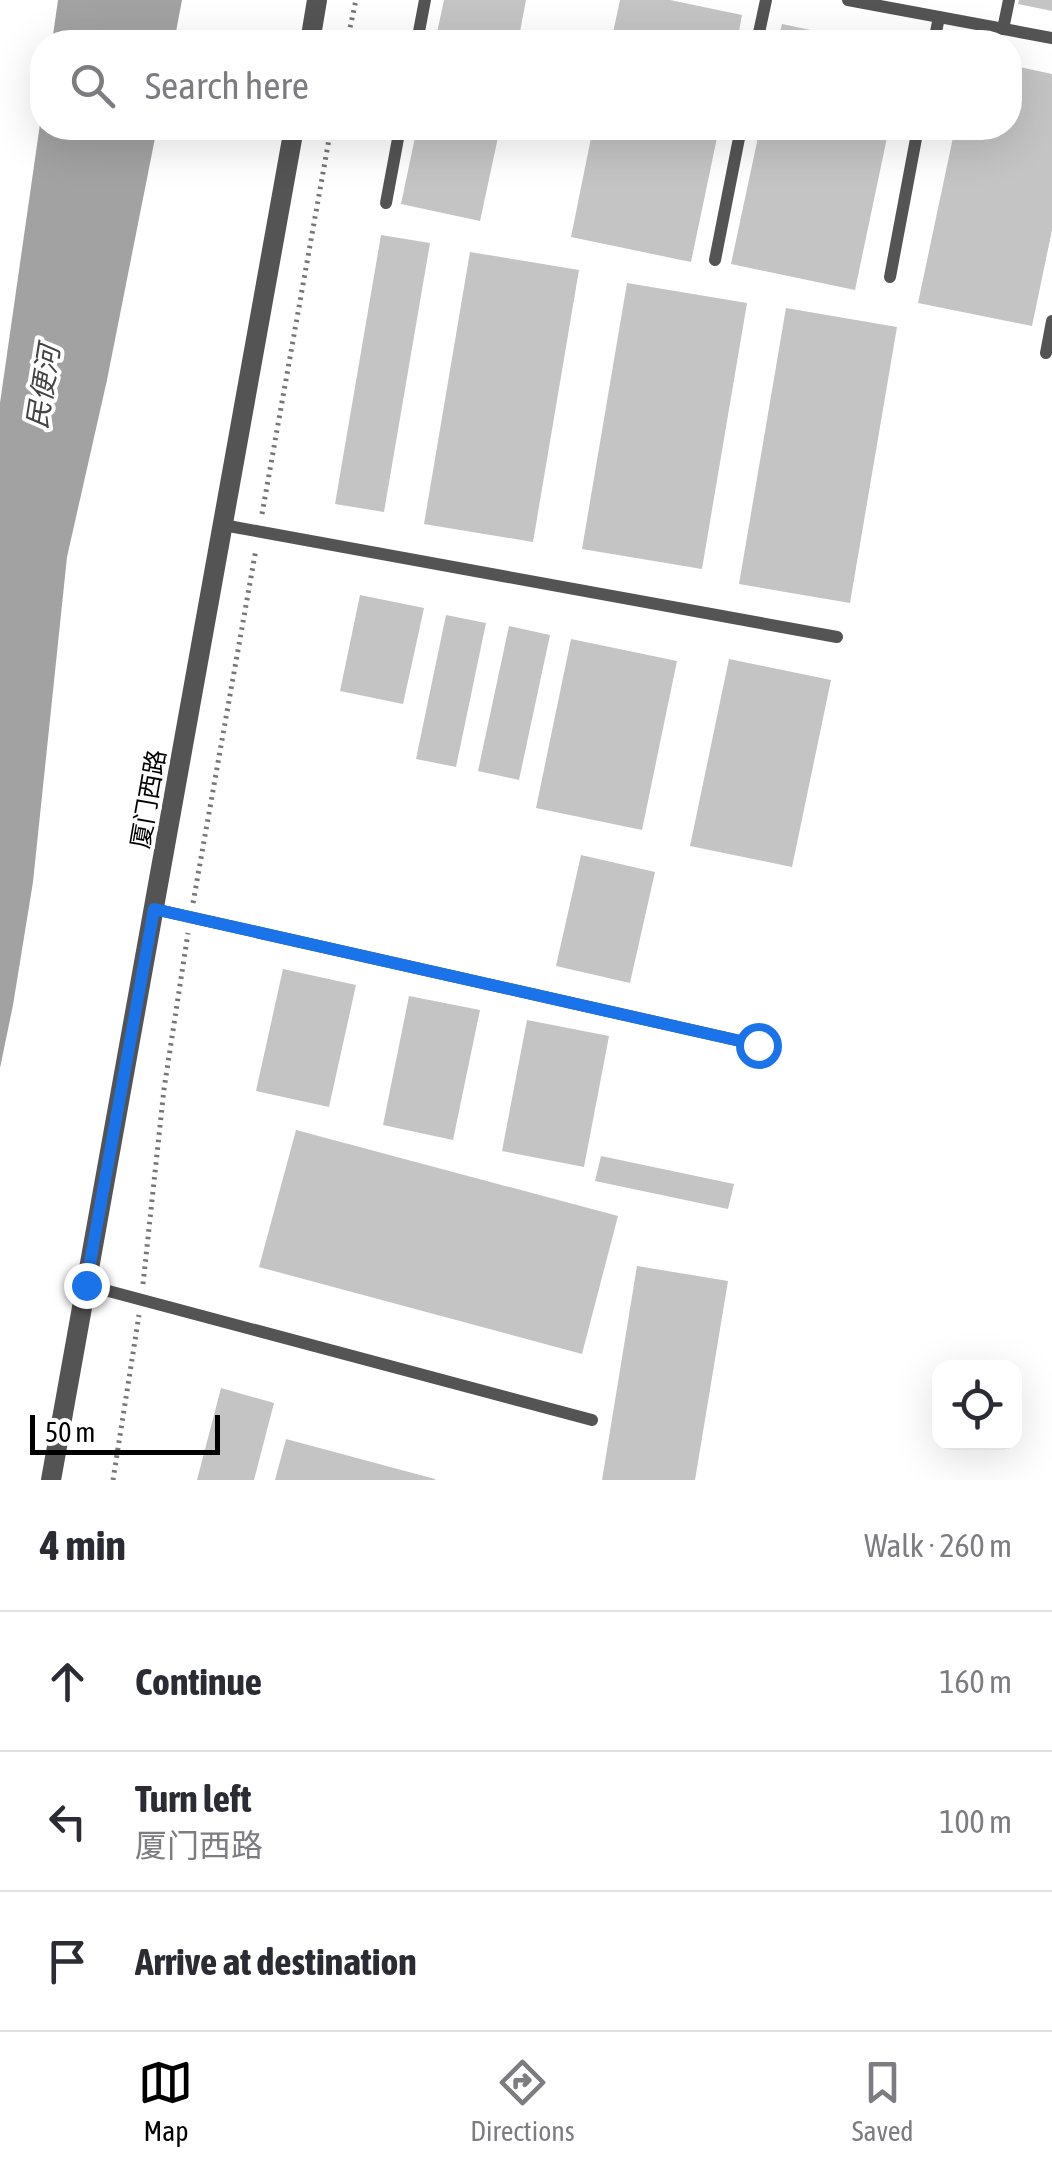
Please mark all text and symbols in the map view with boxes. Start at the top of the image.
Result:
search box [30,30,1022,140]
icon: search [65,58,120,113]
text: Search here [145,64,309,107]
water label: 民便河 [21,338,66,431]
street label: 厦门西路 [126,747,170,851]
route start [736,1023,782,1069]
route end [64,1263,110,1309]
map controls [932,1360,1022,1450]
button: locate [932,1360,1022,1450]
scale bar [30,1410,220,1454]
text: 50 m [45,1416,95,1448]
text: 4 min [40,1521,126,1569]
text: Walk · 260 m [864,1527,1012,1564]
icon: ahead [40,1654,95,1709]
text: Continue [135,1660,262,1703]
text: 160 m [939,1663,1012,1700]
text: Turn left [135,1777,251,1820]
icon: left [40,1794,95,1849]
text: 100 m [939,1803,1012,1840]
text: 厦门西路 [135,1827,263,1864]
icon: arrive [40,1934,95,1989]
text: Arrive at destination [135,1940,417,1983]
tab: Map [138,2055,193,2147]
tab: Directions [470,2055,575,2147]
tab: Saved [852,2055,914,2147]

